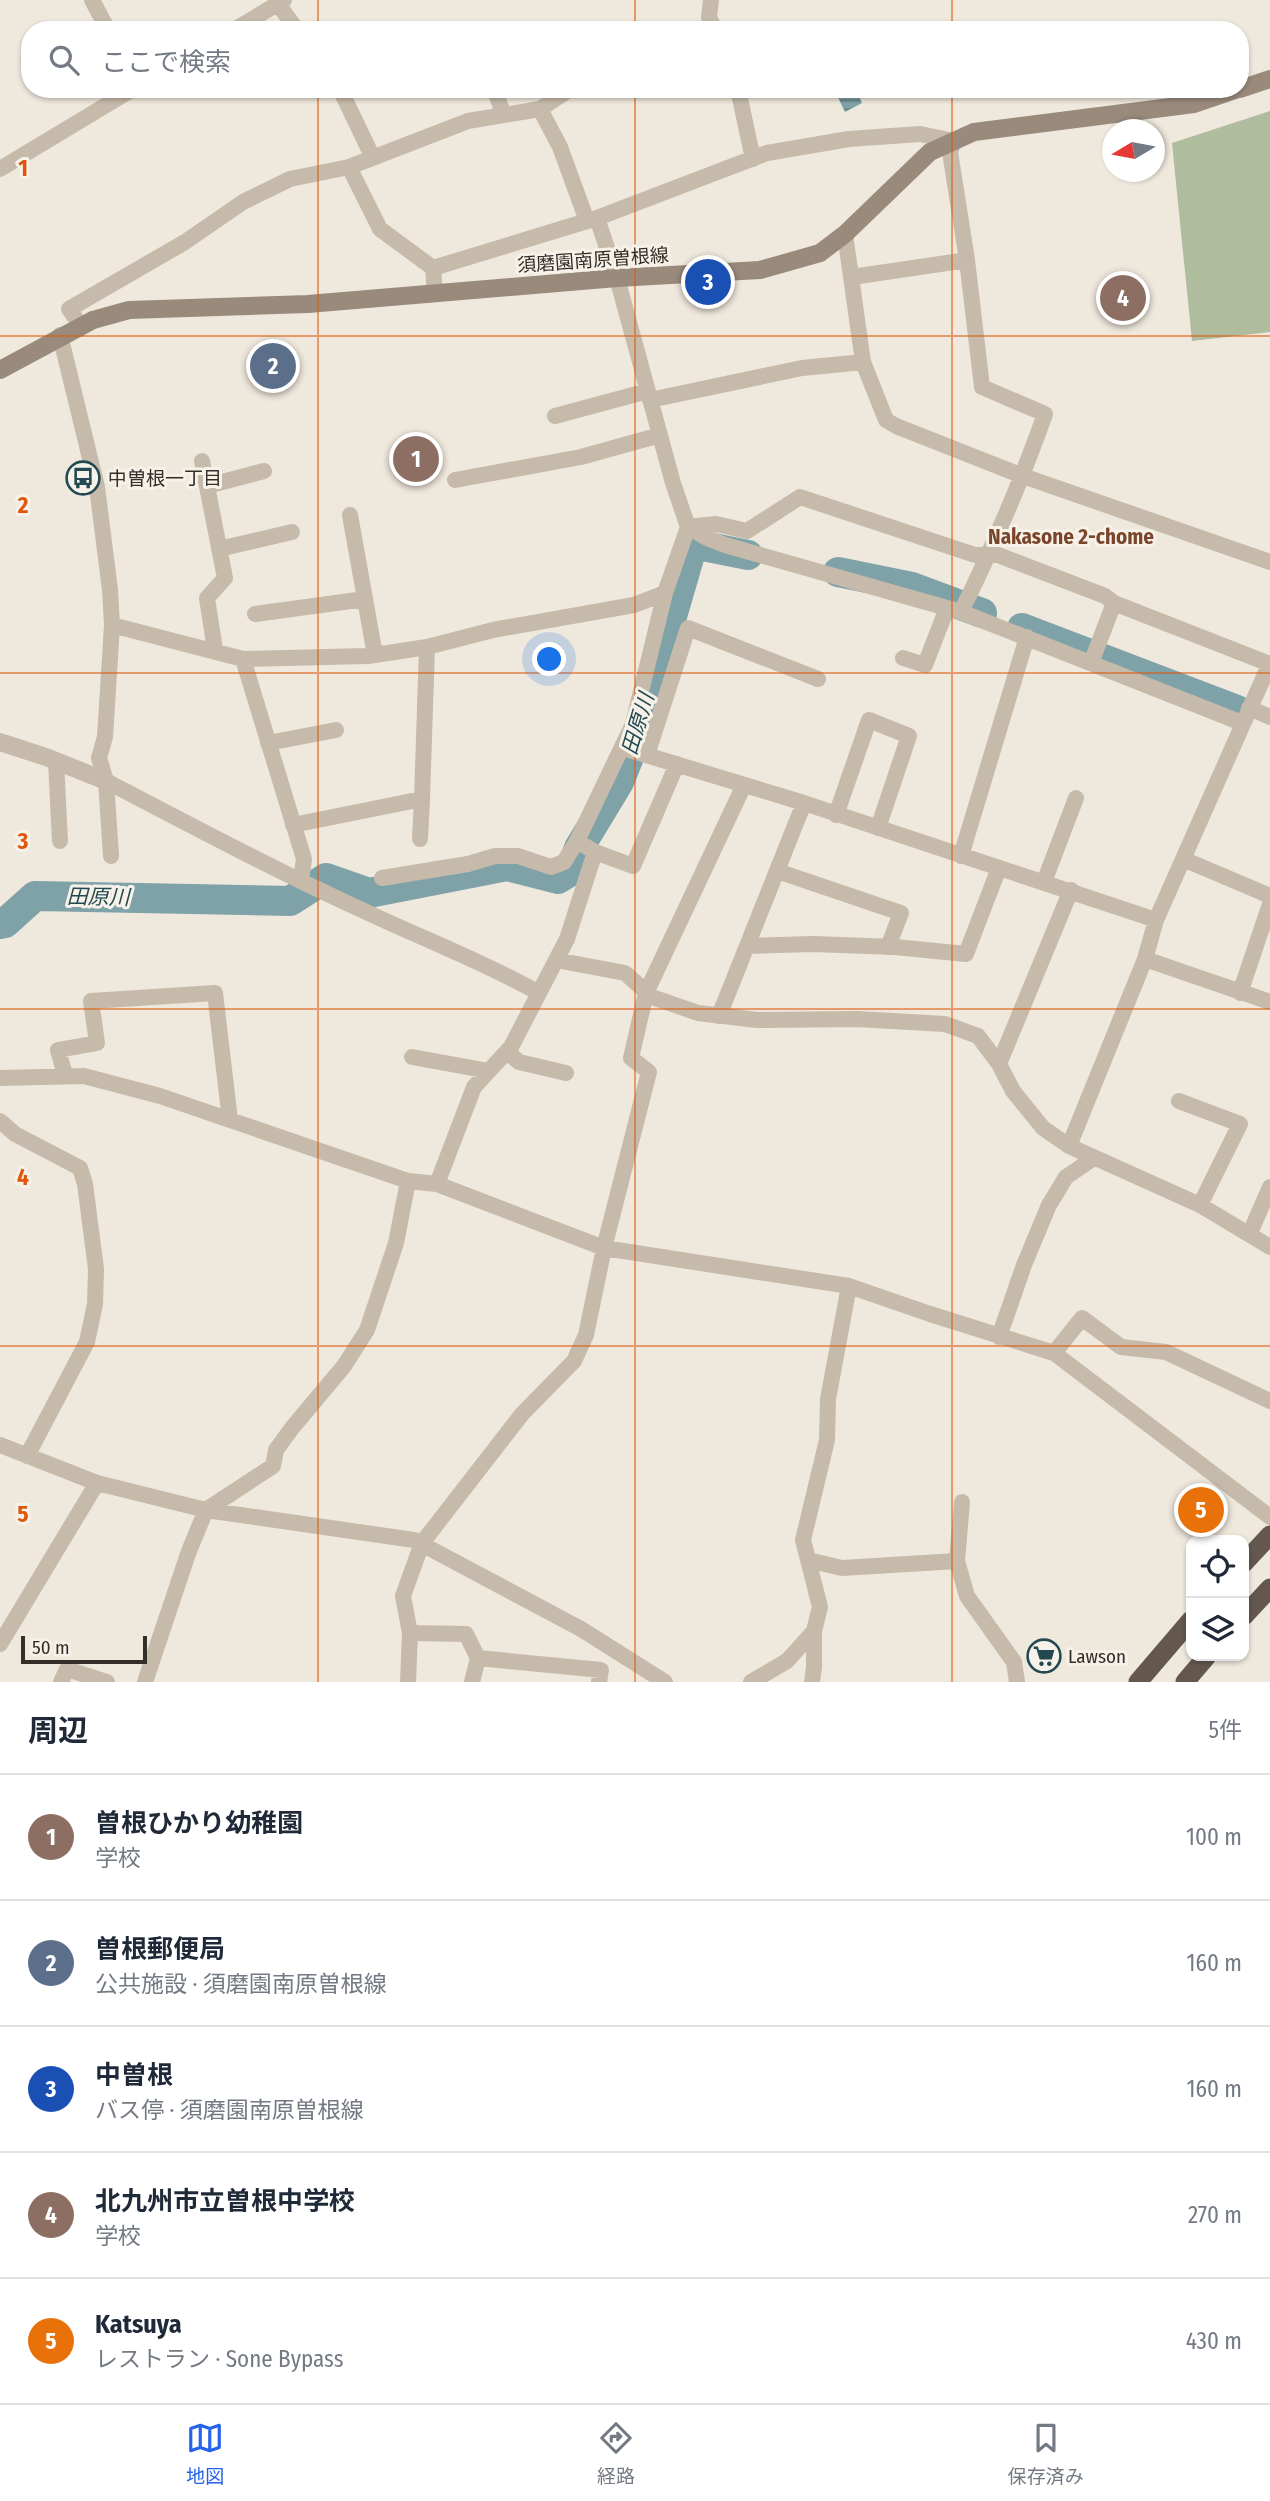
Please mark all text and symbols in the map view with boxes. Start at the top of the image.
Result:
search box [21,21,1249,98]
icon: search [45,41,83,79]
text: ここで検索 [101,47,231,78]
north arrow [1102,119,1165,182]
text: 1 [18,154,28,182]
street label: 須磨園南原曽根線 [516,243,670,277]
pin: 3 [685,256,731,308]
pin: 4 [1100,272,1146,324]
pin: 2 [250,340,296,392]
pin: 1 [393,433,439,485]
bus stop icon: 中曽根一丁目 [64,459,102,497]
place label: 中曽根一丁目 [108,467,222,490]
text: 2 [17,491,29,519]
district label: Nakasone 2-chome [988,524,1154,550]
your location [532,642,566,676]
water label: 田原川 [616,688,660,758]
text: 3 [17,827,29,855]
water label: 田原川 [66,883,132,911]
text: 4 [17,1163,29,1191]
pin: 5 [1178,1484,1224,1536]
text: 5 [17,1500,29,1528]
map controls [1186,1535,1249,1661]
button: locate [1186,1535,1249,1598]
button: layers [1186,1598,1249,1661]
scale bar [21,1633,147,1665]
text: 50 m [32,1636,70,1659]
supermarket icon: Lawson [1025,1637,1063,1675]
place label: Lawson [1068,1645,1126,1668]
text: 周辺 [28,1713,88,1749]
text: 5件 [1208,1716,1242,1744]
text: 曽根ひかり幼稚園 [95,1808,303,1839]
text: 1 [46,1823,56,1851]
text: 100 m [1186,1823,1242,1851]
text: 学校 [95,1844,141,1872]
text: 曽根郵便局 [95,1934,225,1965]
text: 2 [46,1949,56,1977]
text: 160 m [1187,1949,1242,1977]
text: 公共施設 · 須磨園南原曽根線 [95,1970,387,1998]
text: 中曽根 [95,2060,173,2091]
text: 3 [46,2075,56,2103]
text: 160 m [1187,2075,1242,2103]
text: バス停 · 須磨園南原曽根線 [95,2096,364,2124]
text: 北九州市立曽根中学校 [95,2186,355,2217]
text: 4 [45,2201,57,2229]
text: 270 m [1188,2201,1242,2229]
text: 学校 [95,2222,141,2250]
text: Katsuya [95,2309,182,2340]
text: 5 [45,2327,57,2355]
text: 430 m [1186,2327,1242,2355]
text: レストラン · Sone Bypass [95,2345,343,2373]
tab: 地図 [186,2419,224,2488]
tab: 経路 [597,2419,635,2488]
tab: 保存済み [1008,2419,1084,2488]

